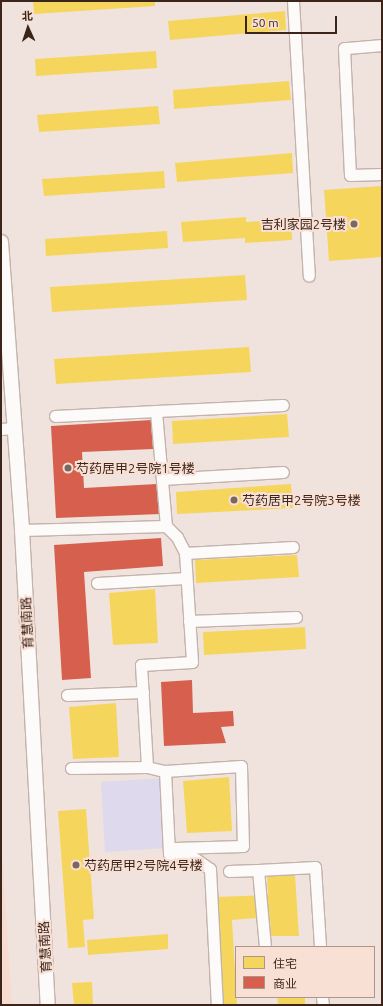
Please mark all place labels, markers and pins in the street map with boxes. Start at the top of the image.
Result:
place label: 吉利家园2号楼 [261,216,346,232]
marker: 吉利家园2号楼 [349,219,359,229]
place label: 芍药居甲2号院1号楼 [76,460,195,476]
marker: 芍药居甲2号院1号楼 [63,463,73,473]
place label: 芍药居甲2号院3号楼 [242,492,361,508]
marker: 芍药居甲2号院3号楼 [229,495,239,505]
place label: 芍药居甲2号院4号楼 [84,857,203,873]
marker: 芍药居甲2号院4号楼 [71,860,81,870]

